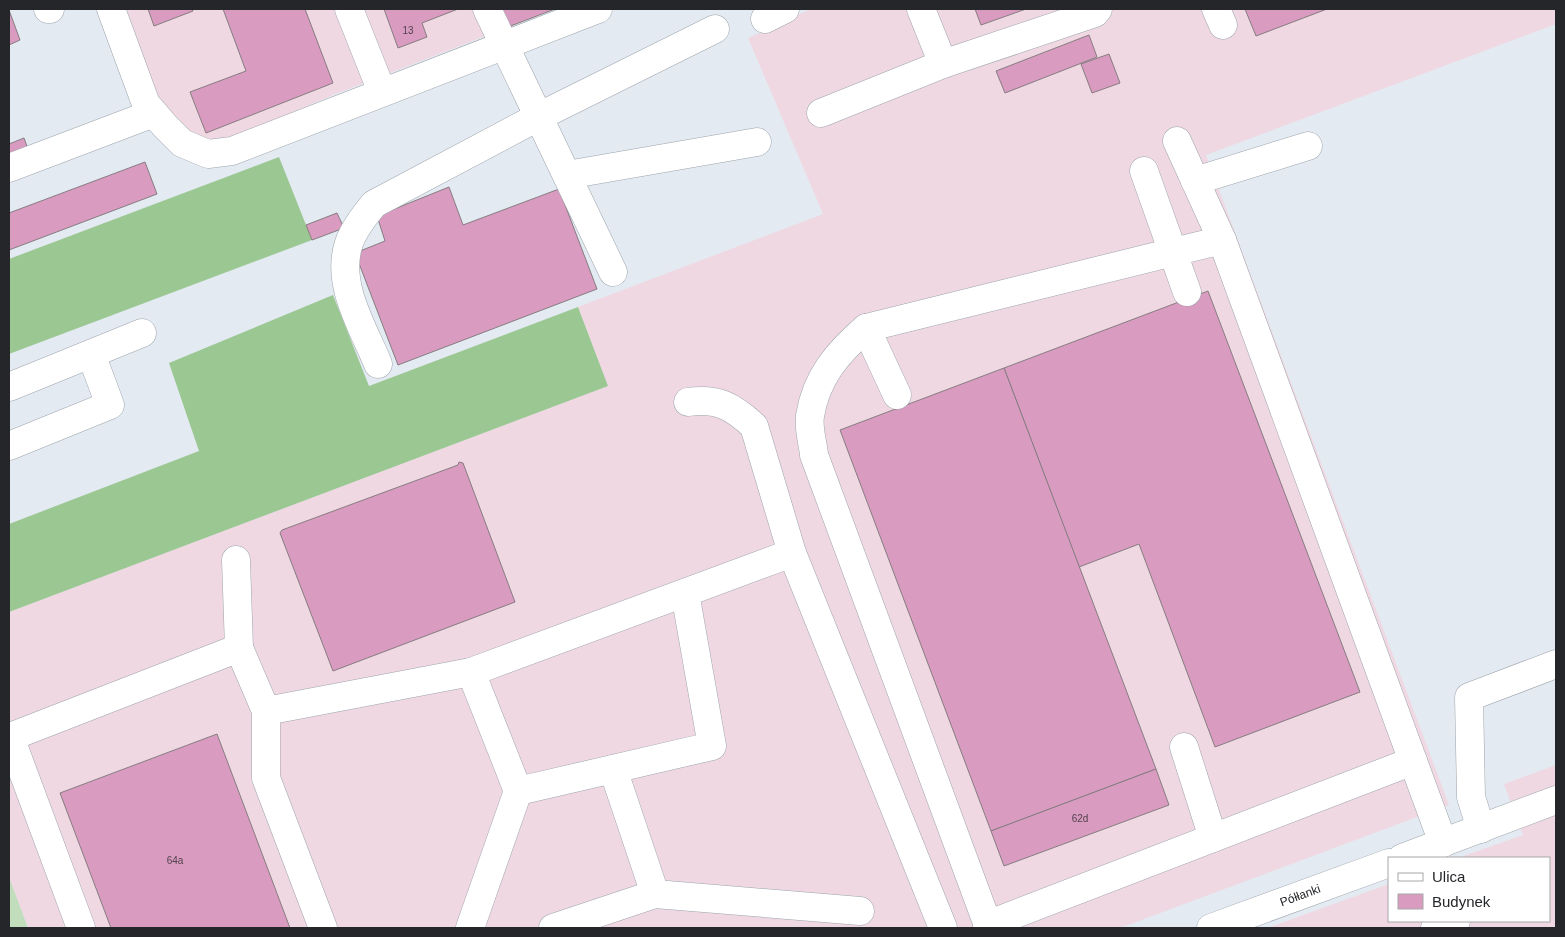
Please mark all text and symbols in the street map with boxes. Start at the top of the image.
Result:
house number: 13 [402,25,414,36]
house number: 62d [1072,813,1088,824]
house number: 64a [167,855,184,866]
legend [1388,857,1550,922]
text: Ulica [1432,868,1466,885]
street label: Półłanki [1278,882,1322,909]
text: Budynek [1432,893,1491,910]

